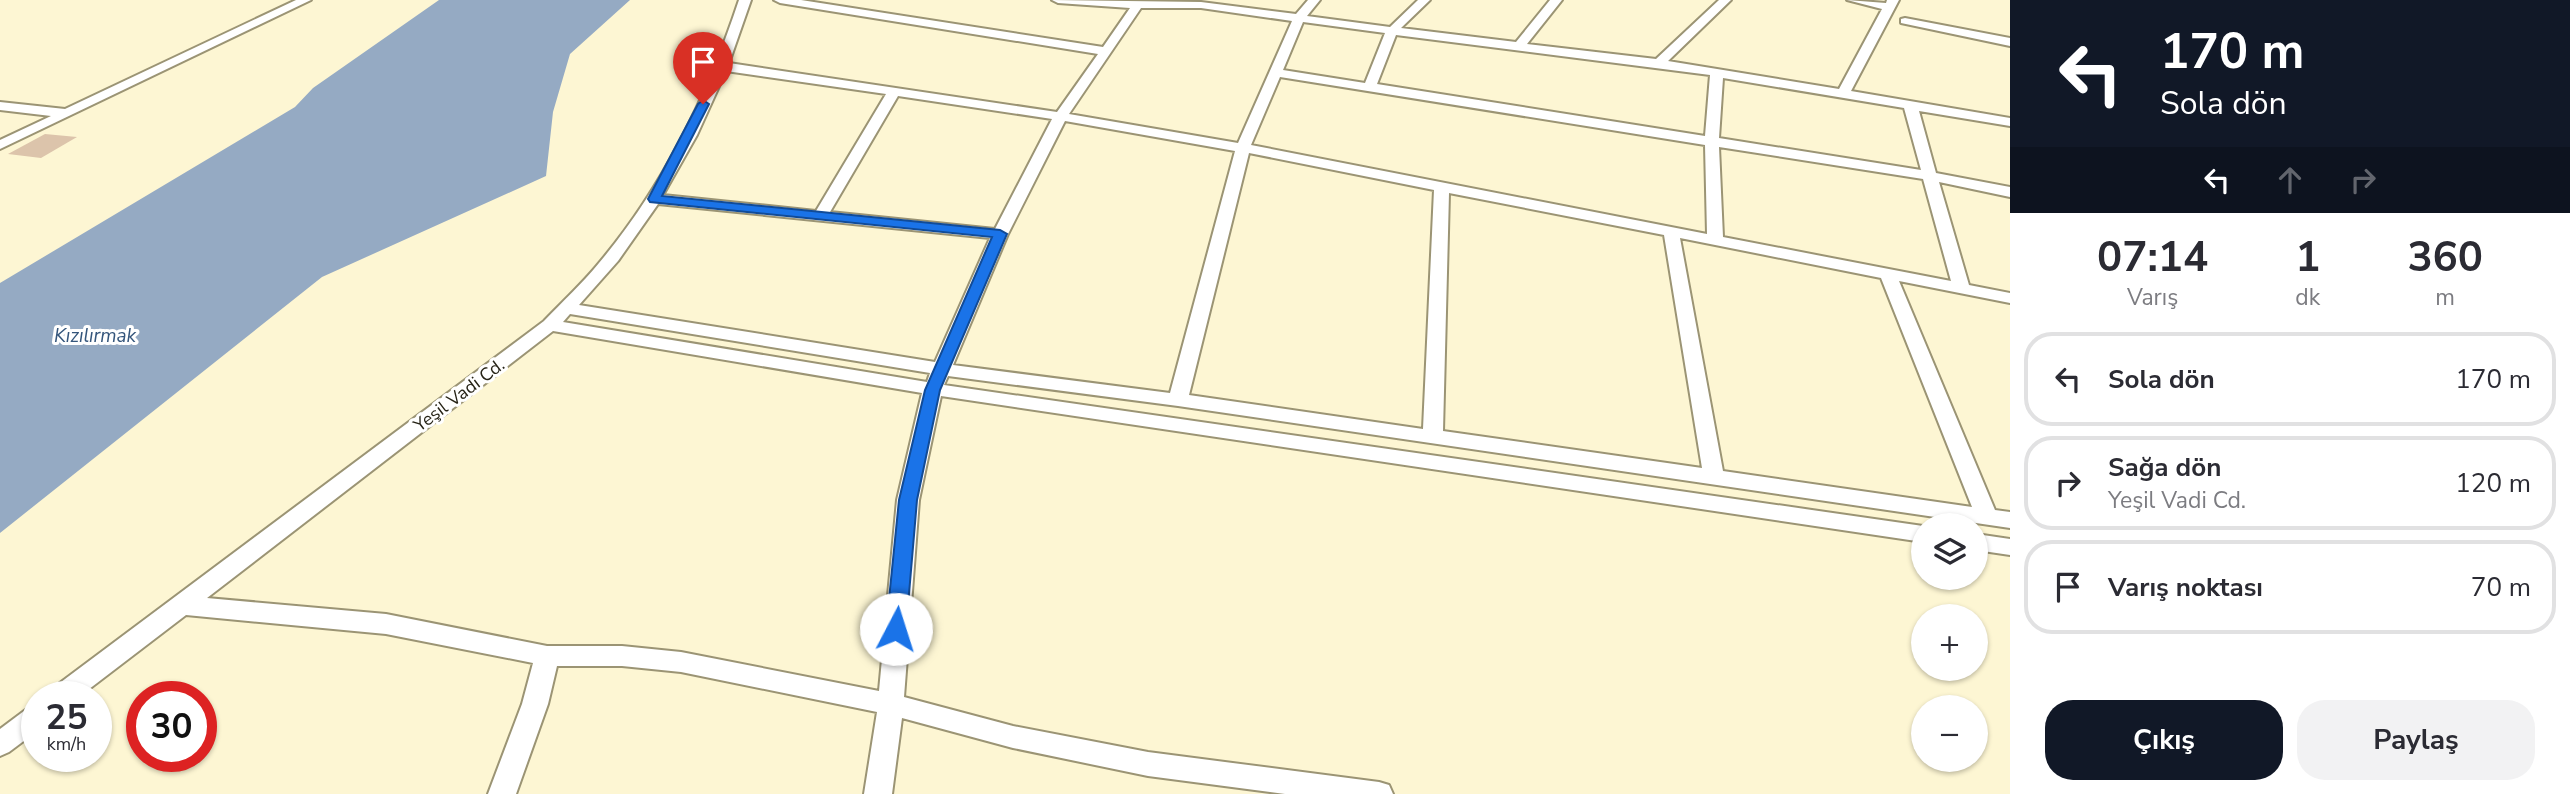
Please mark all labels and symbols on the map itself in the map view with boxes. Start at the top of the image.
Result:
pin [673,32,733,104]
water label: Kızılırmak [54,323,137,349]
street label: Yeşil Vadi Cd. [408,353,509,438]
position arrow [859,592,933,666]
speed limit sign: 30 [126,681,217,772]

